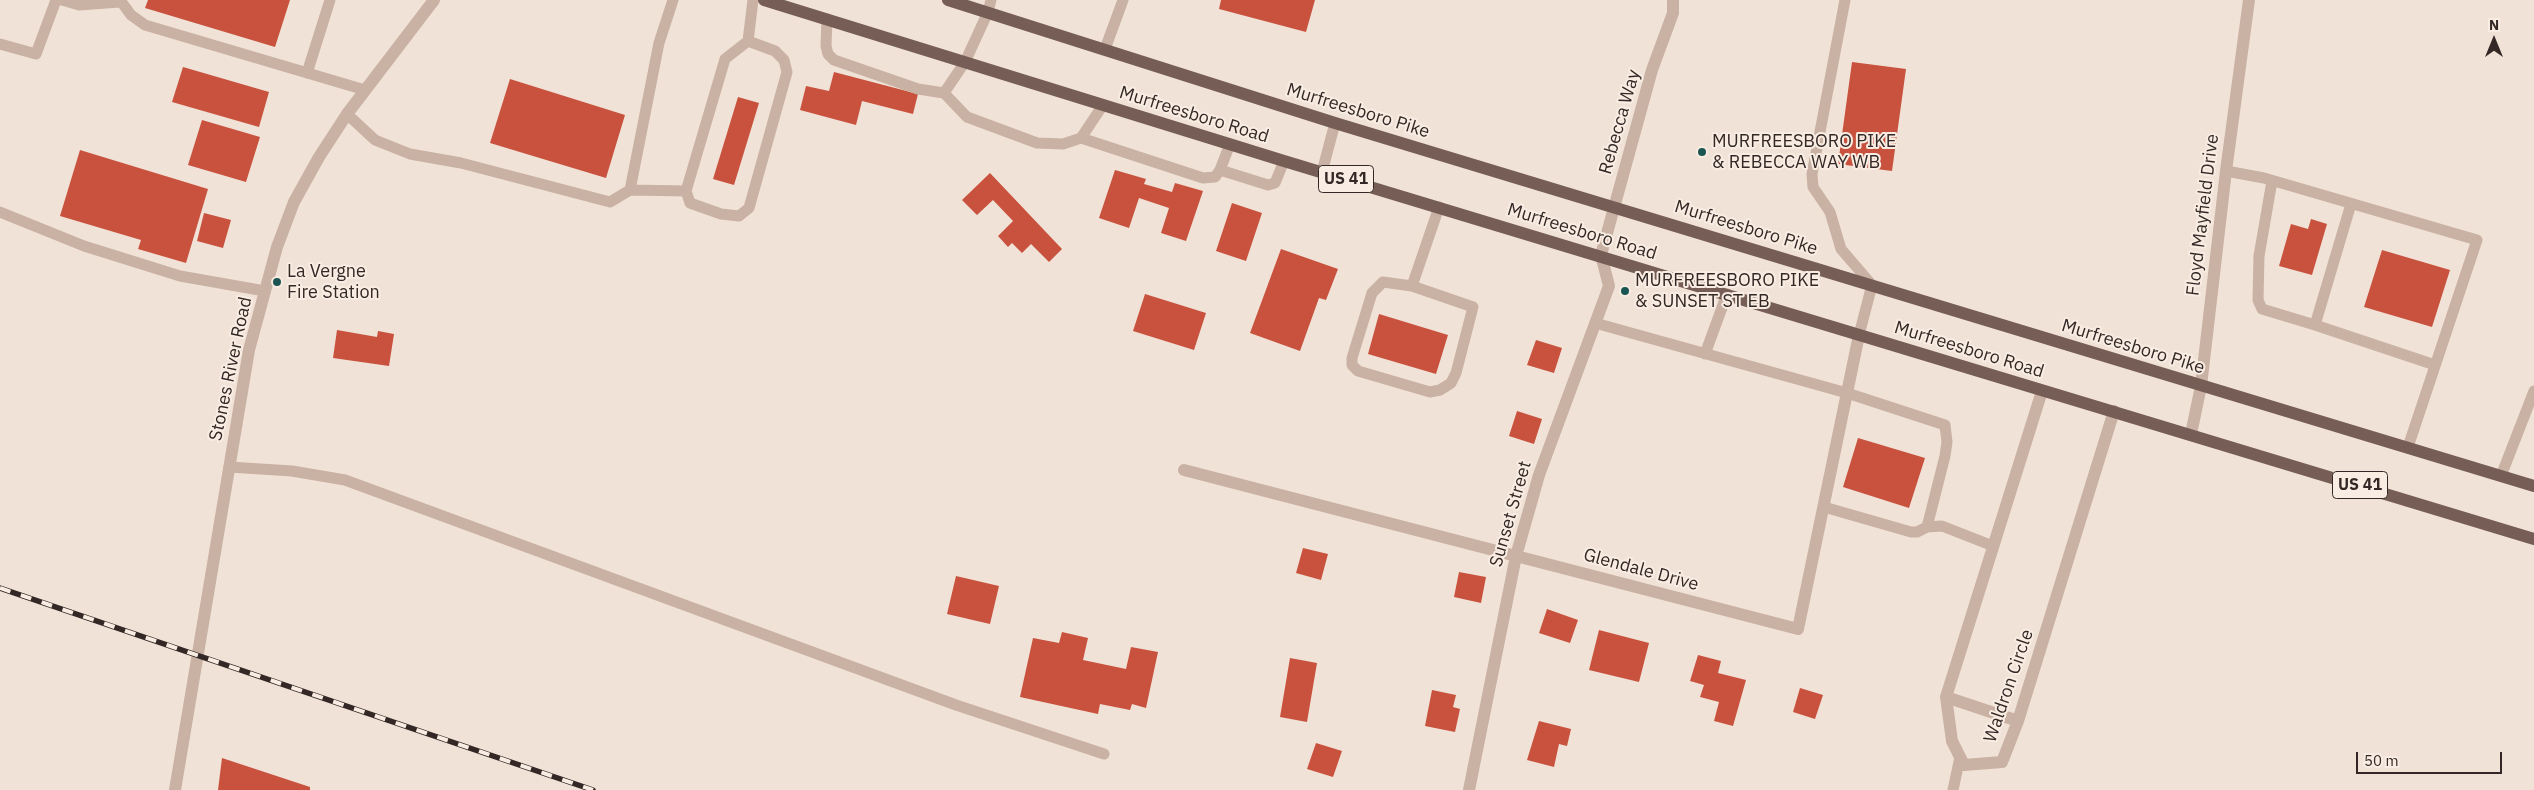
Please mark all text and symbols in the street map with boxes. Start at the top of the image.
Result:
north arrow [2469,15,2519,65]
text: N [2489,16,2499,34]
street label: Rebecca Way [1595,67,1645,177]
street label: Murfreesboro Pike [1284,79,1432,143]
street label: Murfreesboro Road [1117,82,1271,148]
place label: MURFREESBORO PIKE & REBECCA WAY WB [1712,131,1896,173]
street label: Floyd Mayfield Drive [2182,133,2224,297]
marker: MURFREESBORO PIKE & REBECCA WAY WB [1696,146,1708,158]
road number: US 41 [1318,165,1374,192]
street label: Murfreesboro Pike [1672,196,1820,260]
street label: Murfreesboro Road [1505,199,1659,265]
place label: La Vergne Fire Station [287,261,380,304]
place label: MURFREESBORO PIKE & SUNSET ST EB [1635,270,1819,312]
marker: La Vergne Fire Station [271,276,283,288]
marker: MURFREESBORO PIKE & SUNSET ST EB [1619,285,1631,297]
street label: Stones River Road [205,295,257,443]
street label: Murfreesboro Pike [2059,315,2207,379]
street label: Murfreesboro Road [1892,317,2046,383]
street label: Sunset Street [1486,458,1536,570]
road number: US 41 [2332,472,2388,498]
street label: Glendale Drive [1581,544,1701,596]
street label: Waldron Circle [1980,627,2038,745]
scale bar [2359,742,2505,774]
text: 50 m [2364,751,2399,770]

